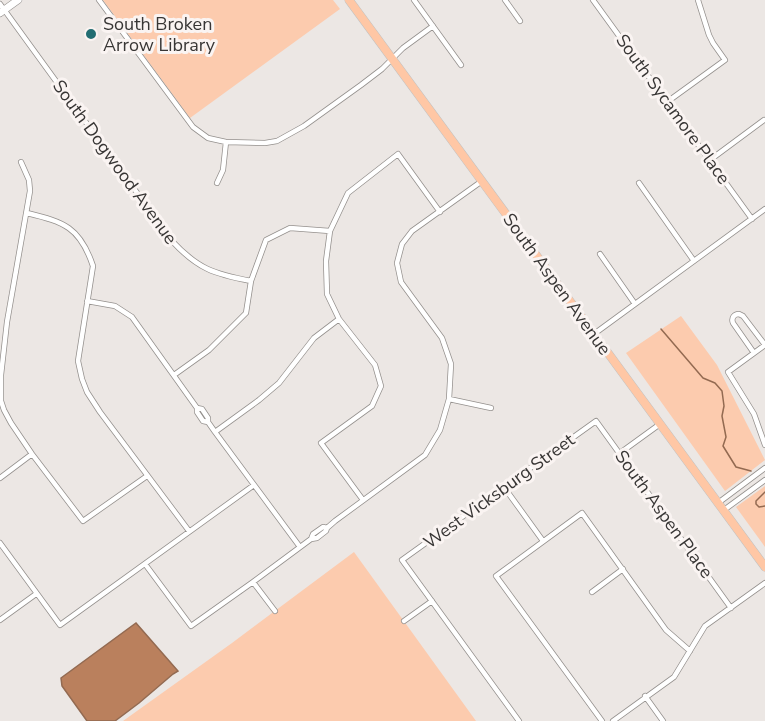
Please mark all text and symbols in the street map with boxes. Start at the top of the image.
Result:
place label: South Broken Arrow Library [103,12,216,57]
marker: South Broken Arrow Library [84,27,98,41]
street label: South Sycamore Place [610,29,736,189]
street label: South Dogwood Avenue [47,75,183,249]
street label: South Aspen Avenue [497,208,617,360]
street label: West Vicksburg Street [419,428,580,554]
street label: South Aspen Place [609,445,719,583]

